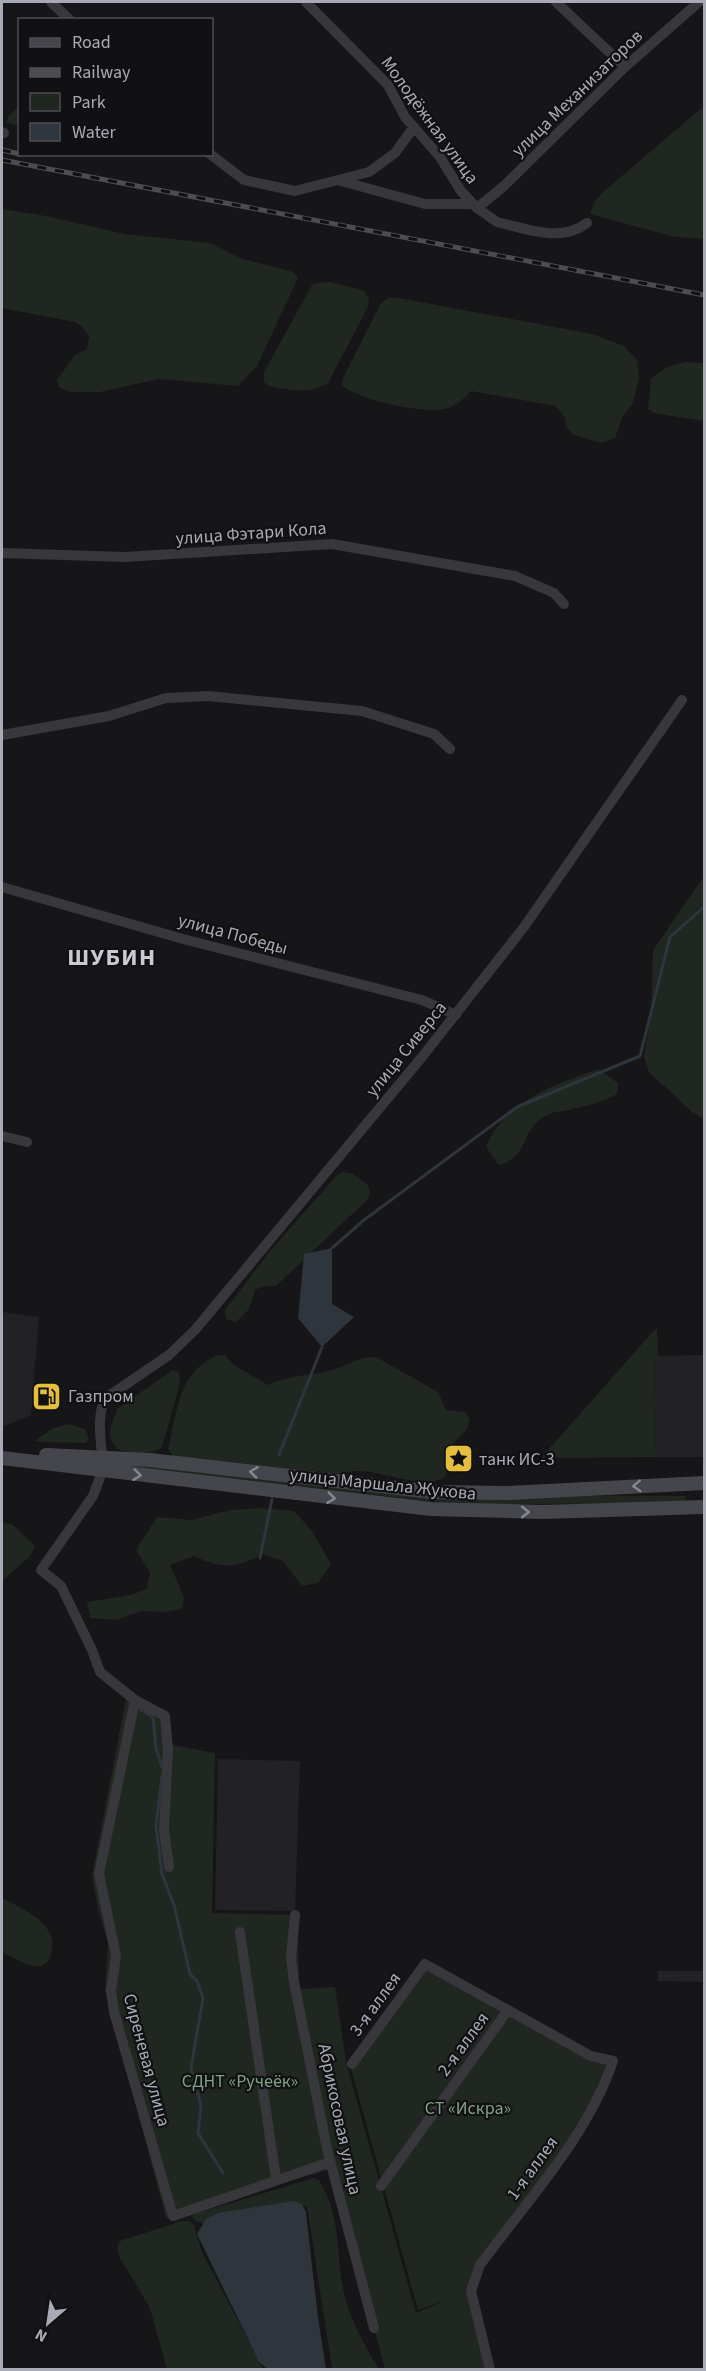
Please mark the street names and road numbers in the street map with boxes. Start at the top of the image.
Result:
street label: улица Механизаторов [506,24,648,163]
street label: Молодёжная улица [375,51,484,189]
street label: улица Фэтари Кола [175,516,327,551]
street label: улица Победы [175,908,290,961]
street label: улица Сиверса [360,996,453,1102]
street label: улица Маршала Жукова [288,1462,477,1507]
street label: 3-я аллея [344,1967,407,2041]
street label: Сиреневая улица [117,1991,176,2129]
street label: 2-я аллея [432,2007,495,2081]
street label: Абрикосовая улица [311,2041,368,2197]
street label: 1-я аллея [501,2131,564,2205]

